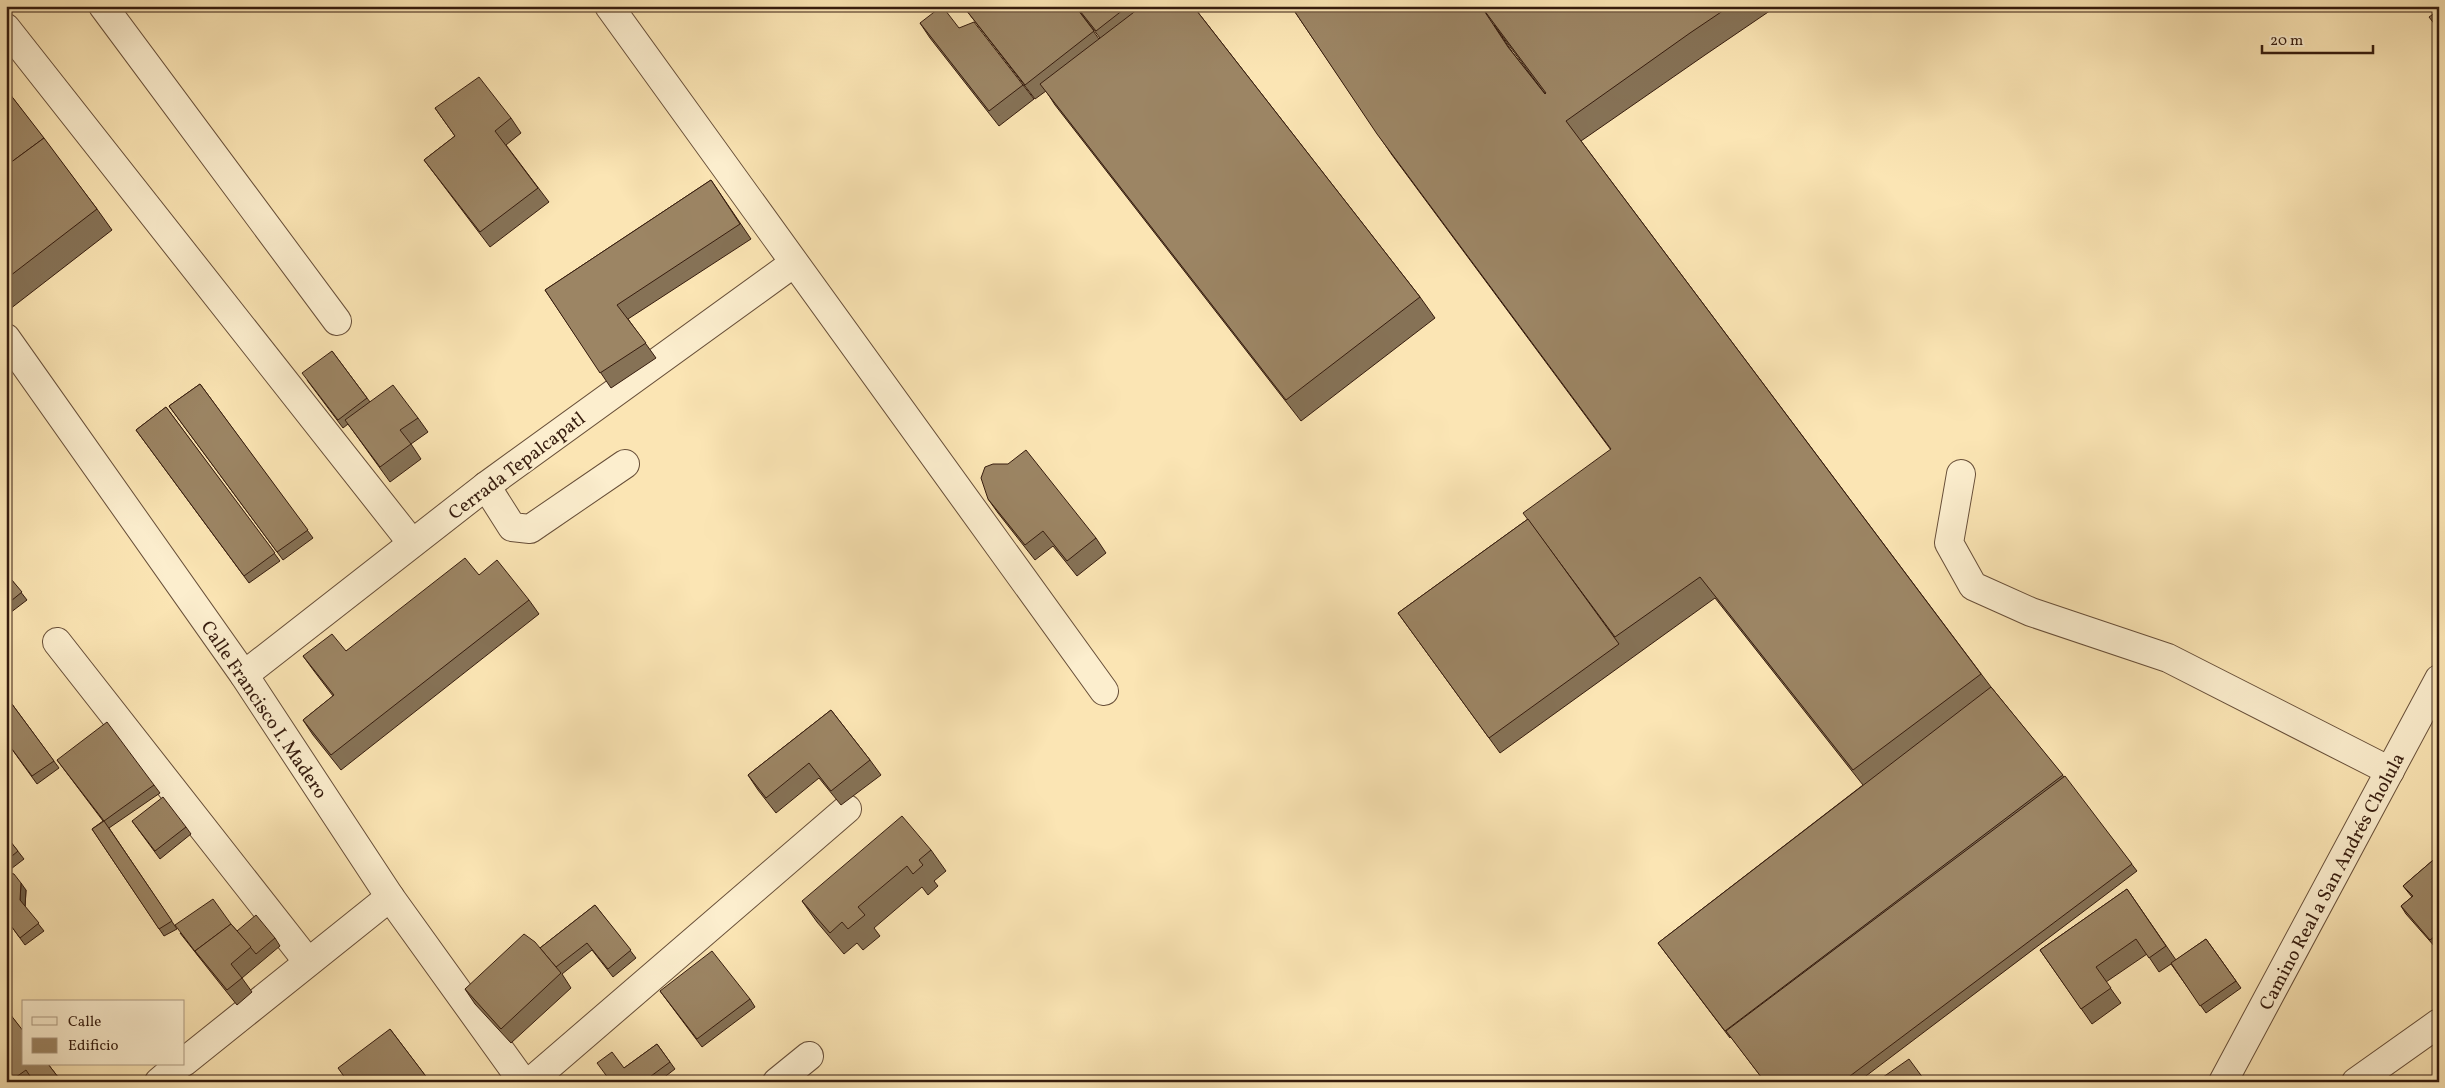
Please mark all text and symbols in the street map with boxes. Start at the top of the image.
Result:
scale bar [2262,22,2374,54]
text: 20 m [2270,31,2303,52]
street label: Cerrada Tepalcapatl [443,406,591,527]
street label: Calle Francisco I. Madero [194,616,333,804]
street label: Camino Real a San Andrés Cholula [2254,749,2412,1015]
legend [22,1000,185,1066]
text: Calle [68,1012,101,1033]
text: Edificio [68,1036,119,1057]

